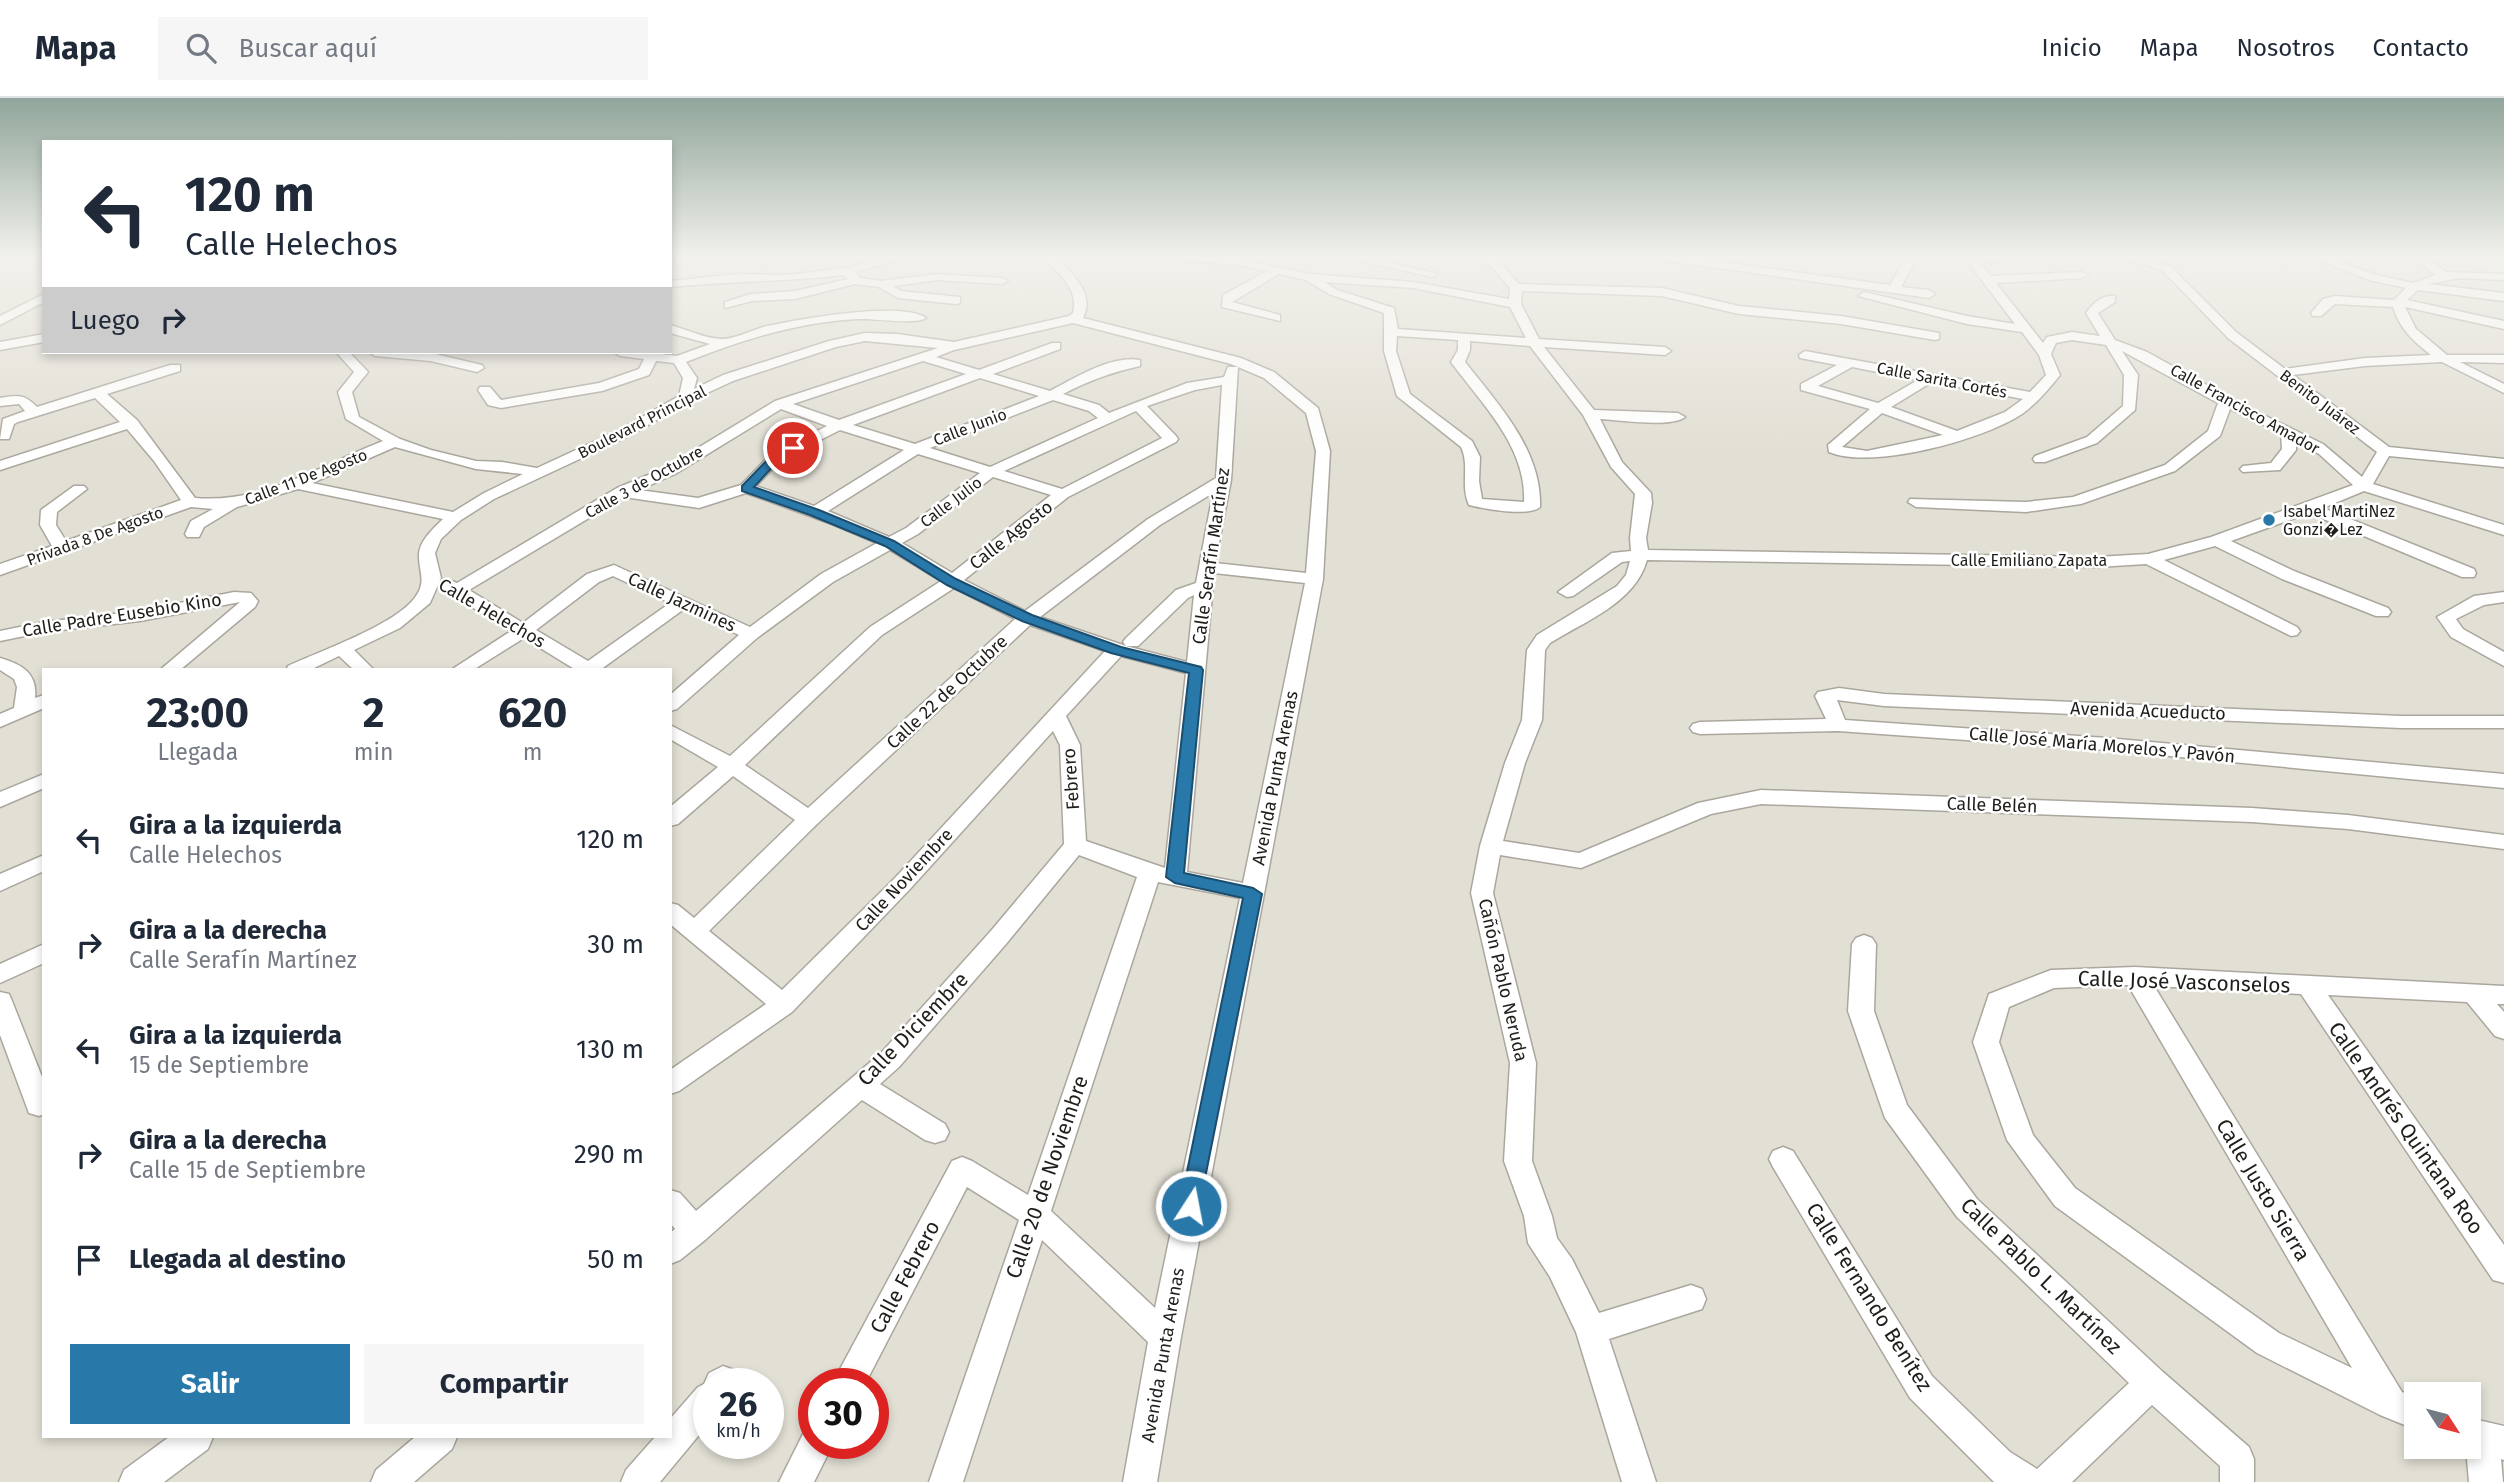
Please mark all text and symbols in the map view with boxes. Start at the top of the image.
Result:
search box [158,17,648,80]
text: Mapa [35,28,116,68]
icon: search [182,29,220,67]
text: Buscar aquí [238,33,377,64]
text: Inicio [2042,34,2102,62]
text: Mapa [2140,34,2199,62]
text: Nosotros [2237,34,2335,62]
text: Contacto [2373,34,2469,62]
text: 120 m [185,165,315,224]
icon: left [70,168,161,259]
text: Calle Helechos [185,225,398,263]
icon: right [154,301,192,339]
text: Luego [70,305,140,336]
street label: Calle Sarita Cortés [1875,358,2009,402]
street label: Calle Francisco Amador [2167,360,2324,458]
street label: Benito Juárez [2276,366,2364,438]
street label: Boulevard Principal [575,381,710,463]
street label: Calle Junio [931,404,1009,450]
pin [763,418,823,478]
icon: arrive [774,429,812,467]
street label: Calle 3 de Octubre [582,442,706,522]
street label: Calle 11 De Agosto [242,445,370,509]
street label: Calle Serafín Martínez [1188,466,1234,646]
street label: Calle Julio [916,473,986,531]
street label: Calle Agosto [965,496,1057,574]
street label: Privada 8 De Agosto [24,502,166,570]
place label: Isabel MartiNez Gonzi�Lez [2283,502,2395,539]
marker: Isabel MartiNez Gonzi�Lez [2261,512,2277,528]
street label: Calle Emiliano Zapata [1951,551,2107,570]
street label: Calle Jazmines [624,567,740,637]
street label: Calle Helechos [435,574,549,652]
street label: Calle Padre Eusebio Kino [21,588,223,642]
street label: Calle 22 de Octubre [882,630,1012,754]
text: 23:00 [147,688,249,738]
text: 2 [363,688,384,738]
text: 620 [498,688,567,738]
street label: Avenida Punta Arenas [1247,689,1303,867]
street label: Avenida Acueducto [2070,697,2226,725]
street label: Calle José María Morelos Y Pavón [1968,722,2236,768]
text: Llegada [158,738,238,766]
text: min [354,738,393,766]
text: m [523,738,543,766]
street label: Febrero [1058,747,1084,811]
street label: Calle Belén [1946,792,2038,818]
text: Gira a la izquierda [129,810,342,841]
icon: left [70,821,108,859]
text: 120 m [576,824,644,855]
street label: Calle Noviembre [850,824,958,936]
text: Calle Helechos [129,841,282,869]
street label: Cañón Pablo Neruda [1474,896,1532,1064]
text: Gira a la derecha [129,915,327,946]
icon: right [70,926,108,964]
text: 30 m [587,929,644,960]
text: Calle Serafín Martínez [129,946,357,974]
street label: Calle José Vasconselos [2077,965,2291,999]
street label: Calle Diciembre [852,967,974,1091]
street label: Calle Andrés Quintana Roo [2323,1017,2489,1239]
text: Gira a la izquierda [129,1020,342,1051]
icon: left [70,1031,108,1069]
text: 130 m [576,1034,644,1065]
text: 15 de Septiembre [129,1051,309,1079]
street label: Calle 20 de Noviembre [1000,1072,1094,1282]
street label: Calle Justo Sierra [2210,1114,2316,1266]
text: Gira a la derecha [129,1125,327,1156]
icon: right [70,1136,108,1174]
text: 290 m [574,1139,644,1170]
text: Calle 15 de Septiembre [129,1156,366,1184]
position arrow [1154,1169,1228,1243]
street label: Calle Pablo L. Martínez [1955,1192,2127,1360]
street label: Calle Fernando Benítez [1800,1198,1938,1396]
street label: Calle Febrero [864,1216,946,1338]
icon: arrive [70,1241,108,1279]
text: Llegada al destino [129,1244,346,1275]
text: 50 m [587,1244,644,1275]
street label: Avenida Punta Arenas [1137,1266,1189,1444]
button: Salir [70,1344,350,1424]
button: Compartir [364,1344,644,1424]
speed limit sign: 30 [798,1368,889,1459]
north arrow [2404,1382,2482,1460]
map controls [2404,1382,2481,1459]
text: 26 [720,1383,757,1425]
text: km/h [716,1420,761,1442]

